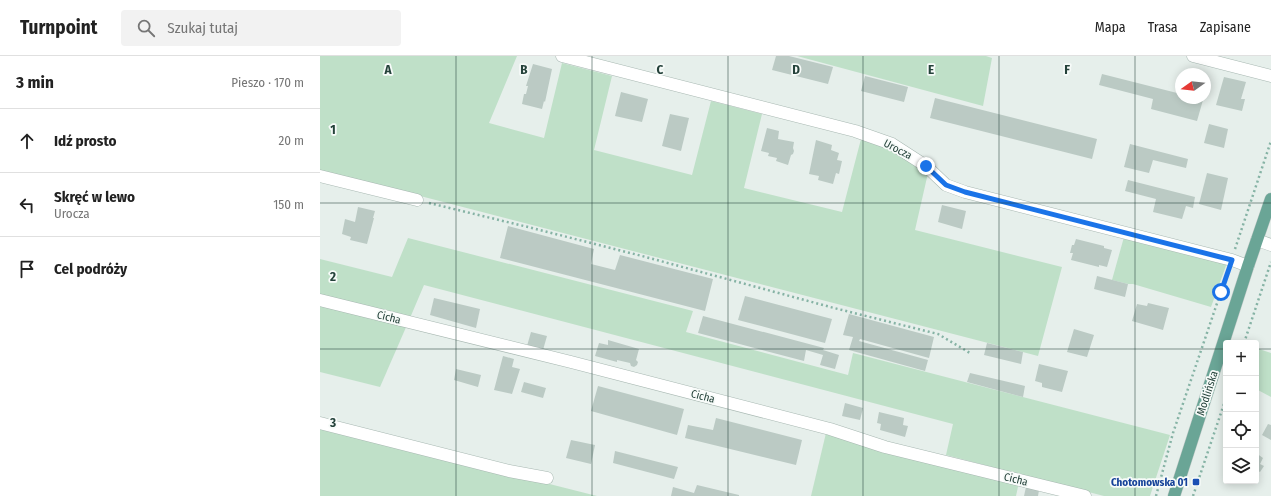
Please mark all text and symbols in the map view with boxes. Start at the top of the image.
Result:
search box [121,10,401,46]
text: Turnpoint [20,16,97,39]
icon: search [135,17,157,39]
text: Szukaj tutaj [167,19,238,37]
text: Mapa [1095,19,1126,36]
text: Trasa [1148,19,1178,36]
text: Zapisane [1200,19,1251,36]
text: A [383,62,392,77]
text: B [520,62,528,77]
text: C [657,62,664,77]
text: D [792,62,800,77]
text: E [928,62,934,77]
text: F [1064,62,1070,77]
north arrow [1175,68,1211,104]
text: 3 min [16,72,54,93]
text: Pieszo · 170 m [231,75,304,90]
text: 1 [330,122,336,137]
icon: ahead [16,130,38,152]
text: Idź prosto [54,132,116,150]
text: 20 m [278,133,304,148]
street label: Urocza [881,137,914,162]
route end [917,157,935,175]
text: Skręć w lewo [54,188,135,206]
icon: left [16,194,38,216]
text: 150 m [273,197,304,212]
text: Urocza [54,206,90,221]
icon: arrive [16,258,38,280]
text: Cel podróży [54,260,127,278]
text: 2 [329,269,336,284]
route start [1212,283,1230,301]
street label: Cicha [376,308,402,327]
map controls [1223,340,1259,484]
button: + [1223,340,1259,376]
street label: Modlińska [1194,369,1221,417]
button: − [1223,376,1259,412]
street label: Cicha [689,387,716,406]
button: locate [1223,412,1259,448]
text: 3 [329,415,336,430]
button: layers [1223,448,1259,484]
street label: Cicha [1003,470,1029,489]
place label: Chotomowska 01 [1111,476,1188,489]
marker: Chotomowska 01 [1191,477,1201,487]

